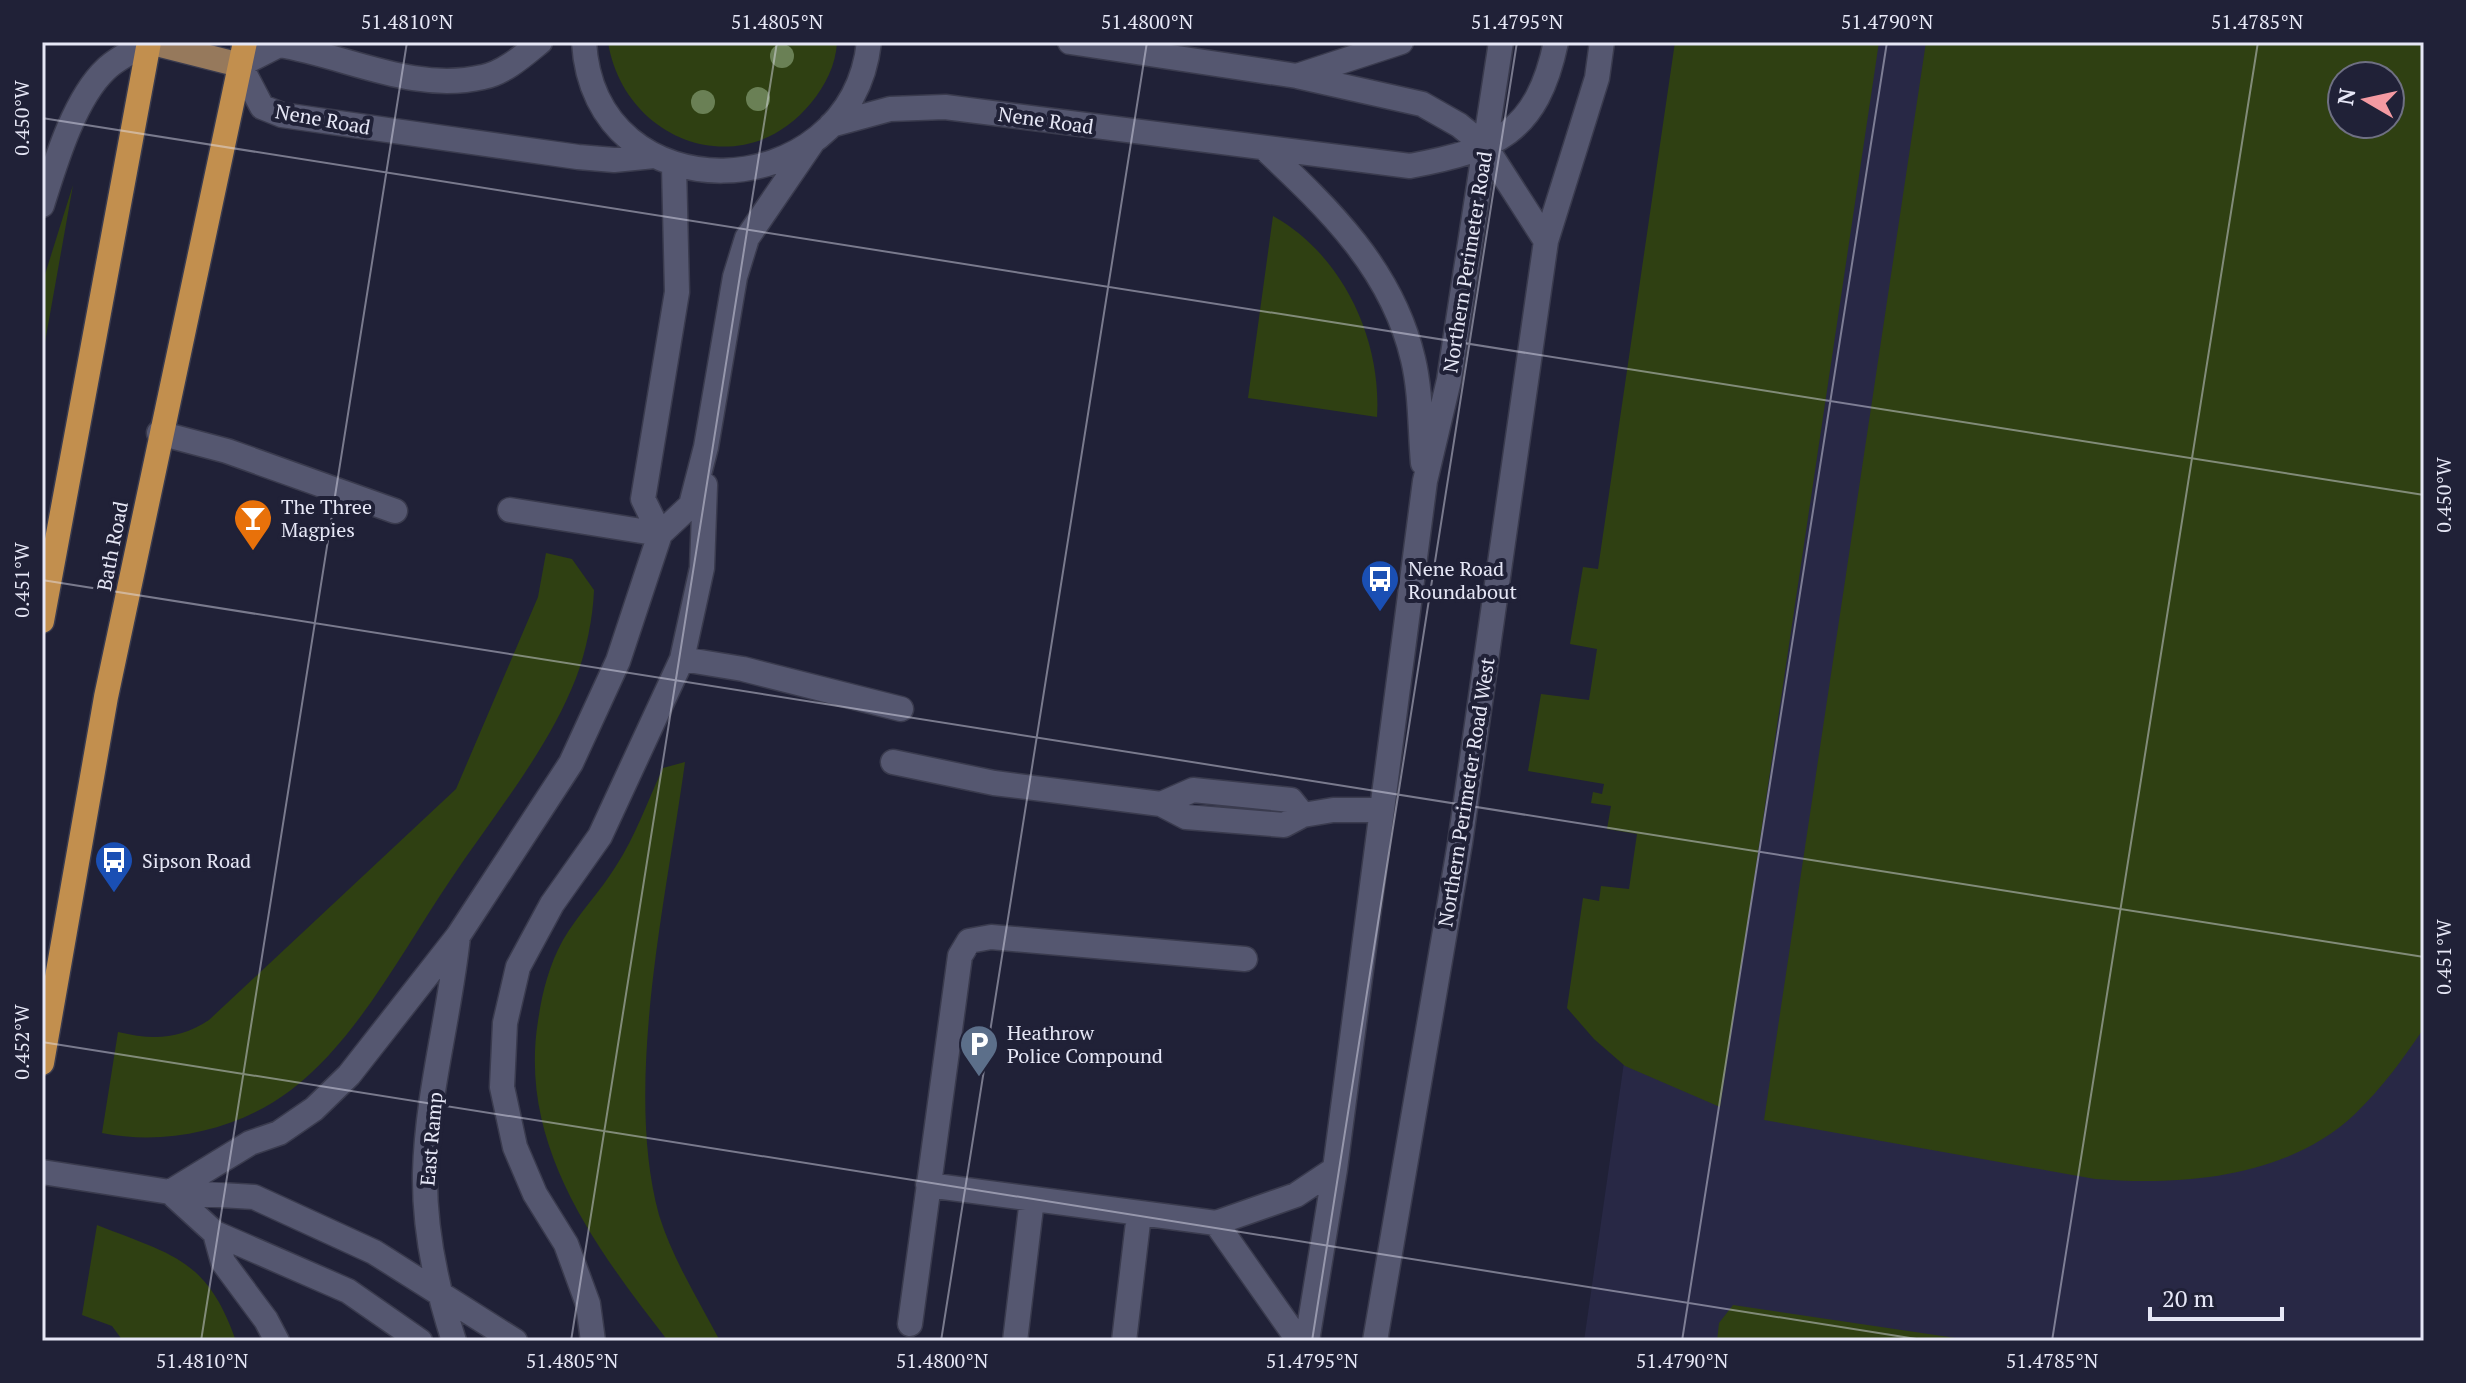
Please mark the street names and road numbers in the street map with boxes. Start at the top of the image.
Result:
street label: Nene Road [273,97,373,141]
street label: Nene Road [997,100,1095,140]
street label: Northern Perimeter Road [1436,149,1498,375]
street label: Bath Road [90,499,134,593]
street label: Northern Perimeter Road West [1431,655,1501,929]
street label: East Ramp [413,1091,449,1187]

